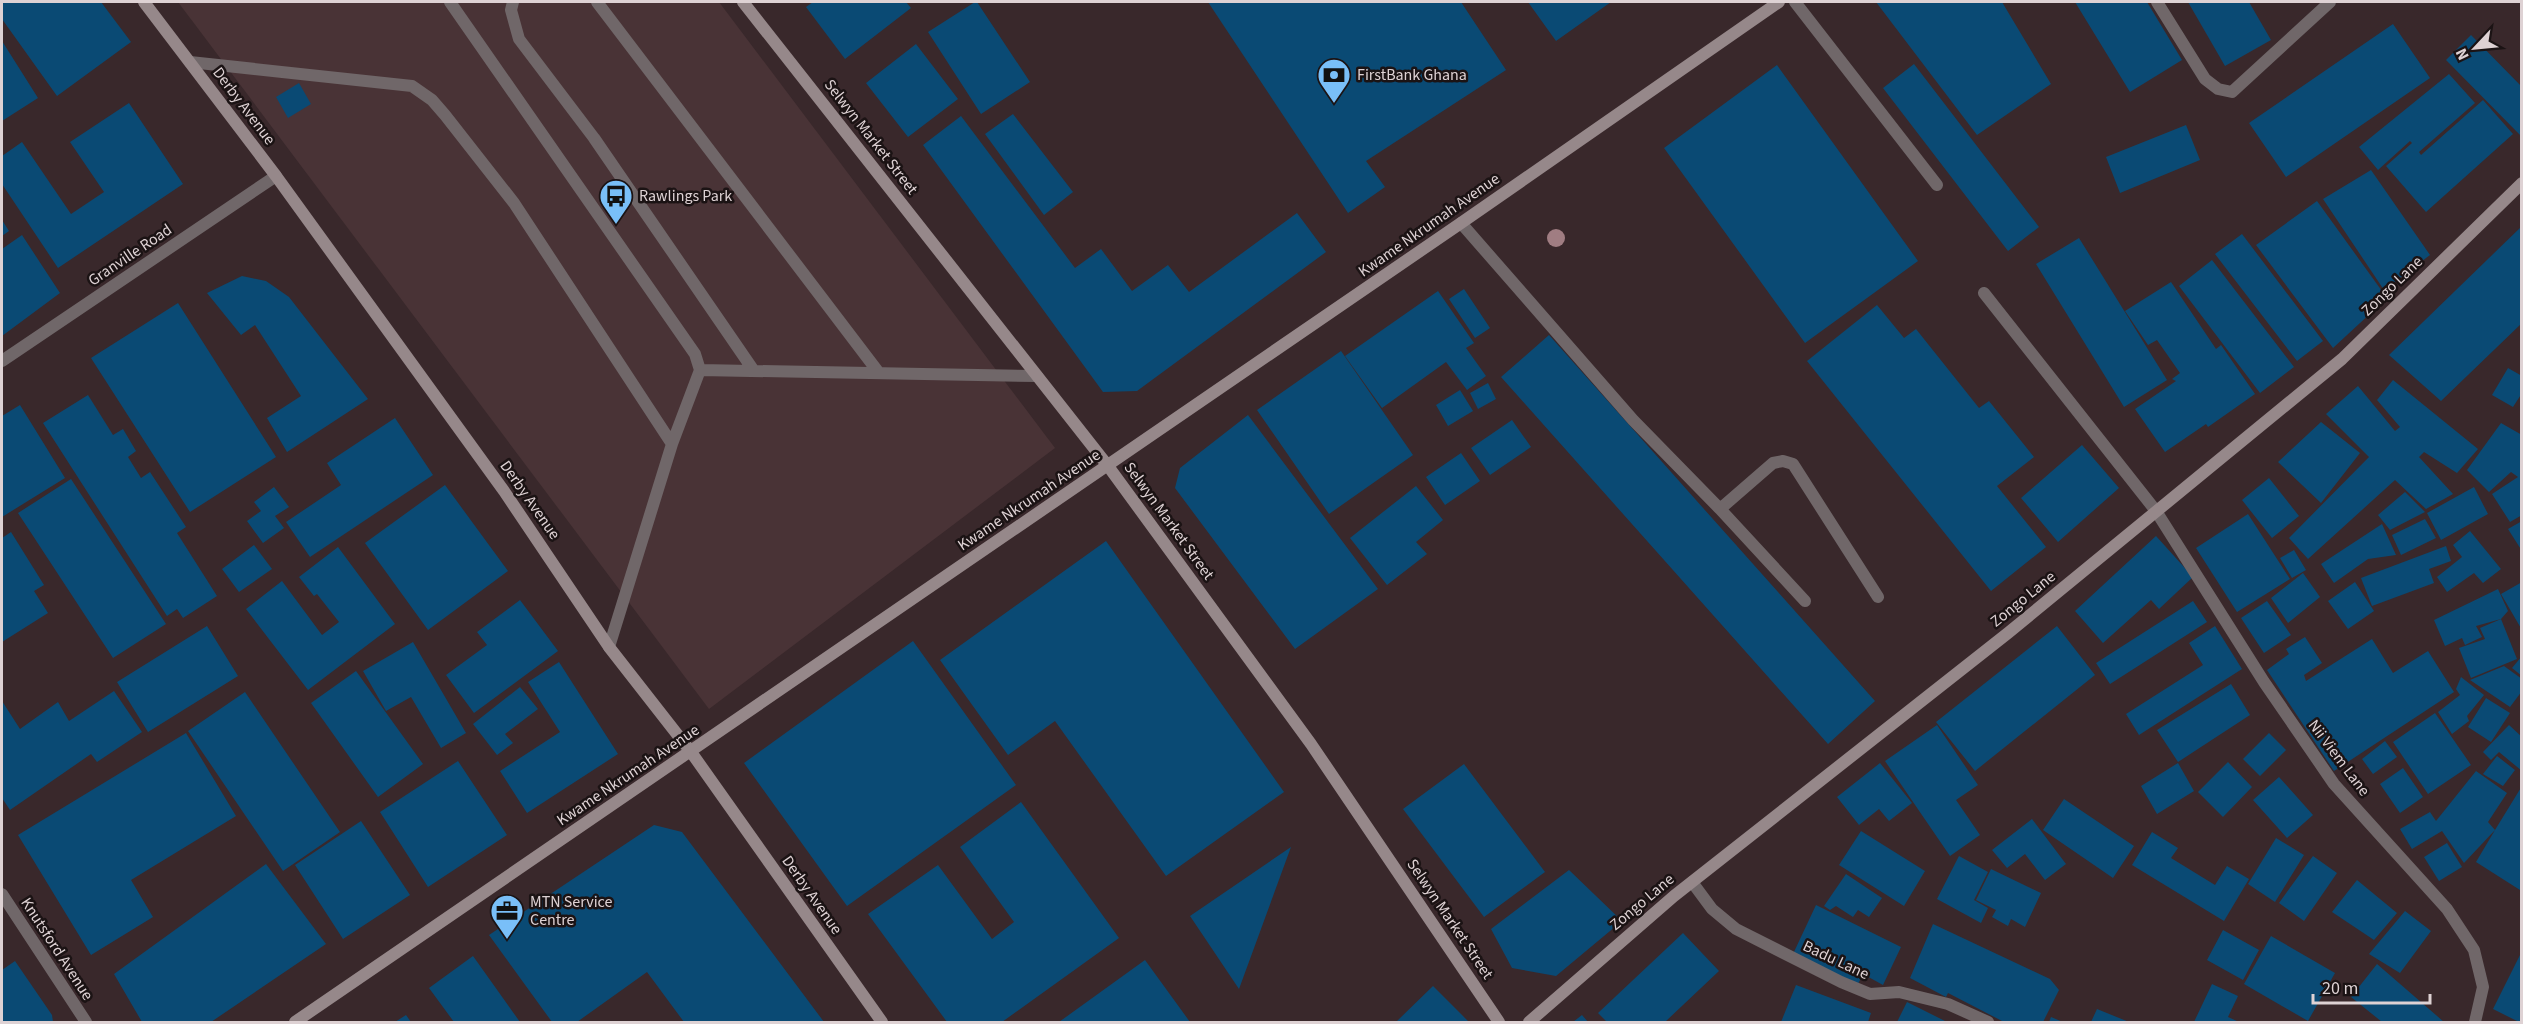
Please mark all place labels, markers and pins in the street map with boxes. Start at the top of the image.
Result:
bank icon: FirstBank Ghana [1316,57,1352,104]
place label: FirstBank Ghana [1357,64,1467,86]
bus stop icon: Rawlings Park [598,178,634,225]
place label: Rawlings Park [639,185,732,207]
place label: MTN Service Centre [530,891,613,931]
office icon: MTN Service Centre [489,893,525,940]

